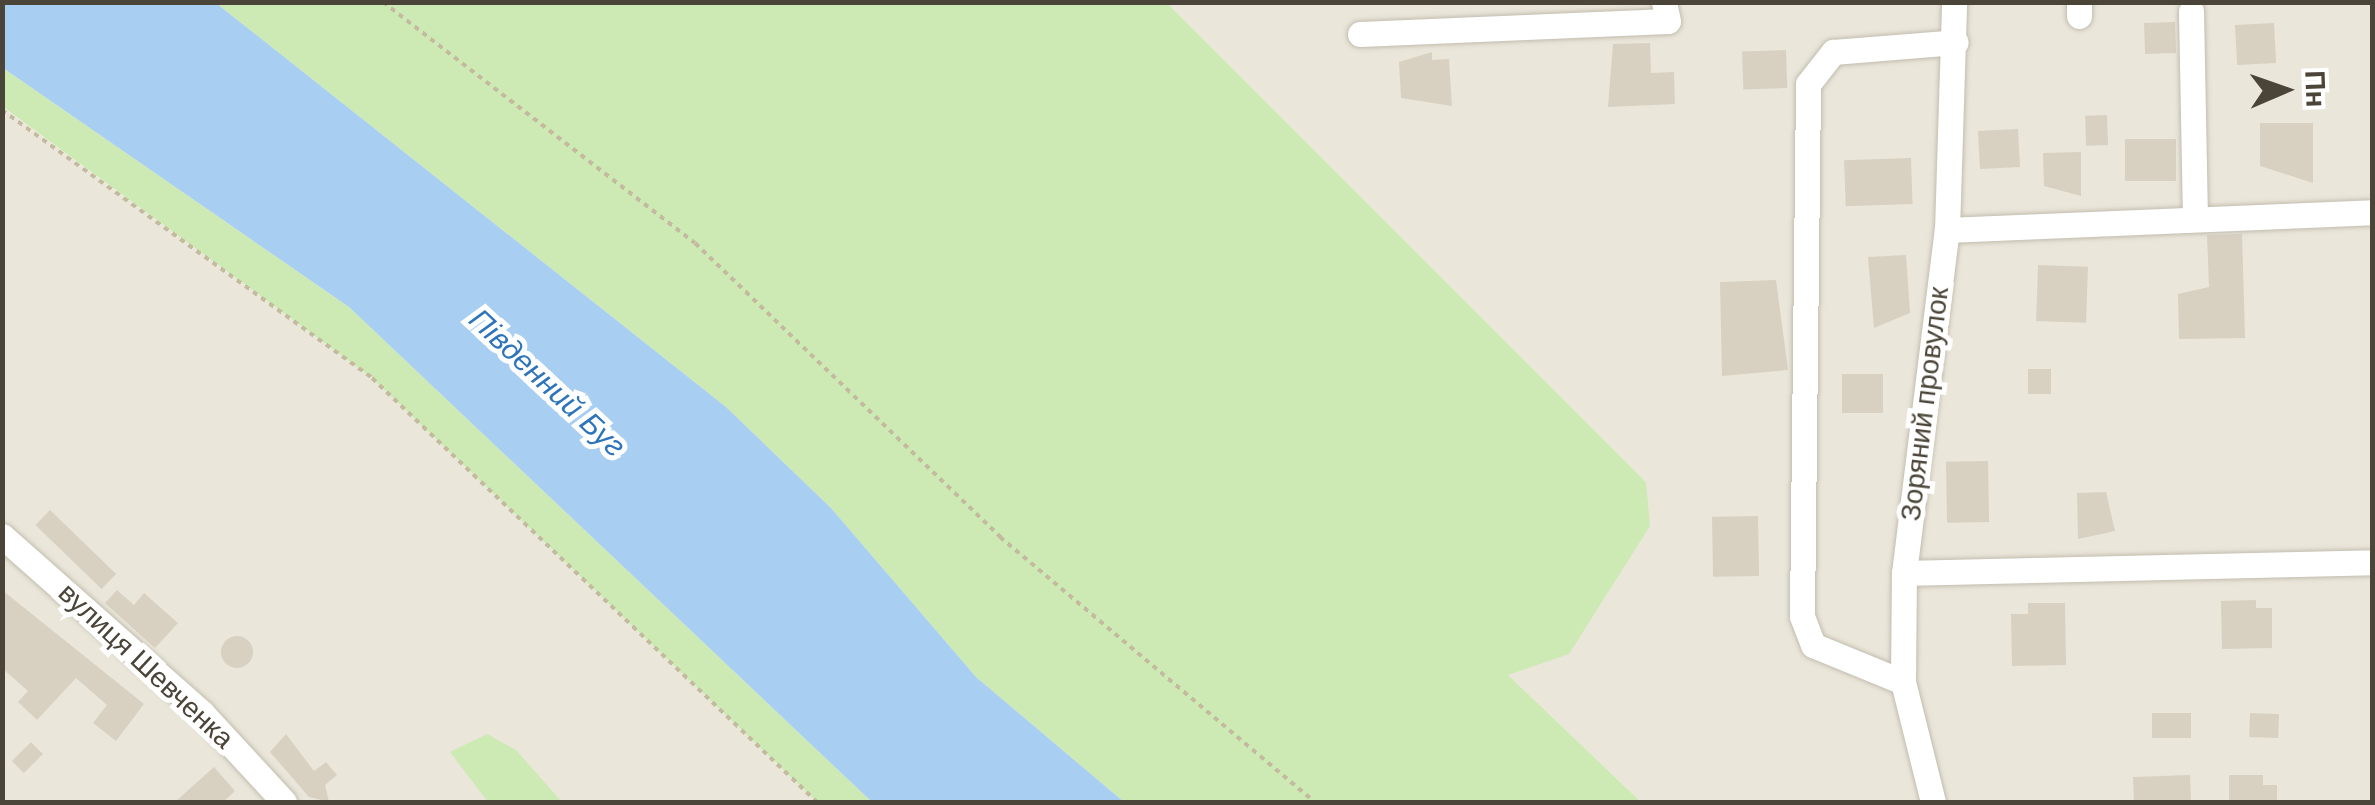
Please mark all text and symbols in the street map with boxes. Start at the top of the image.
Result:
north arrow [2235,40,2335,140]
text: Пн [2296,70,2335,108]
street label: Зоряний провулок [1894,285,1956,523]
water label: Південний Буг [462,302,632,464]
street label: вулиця Шевченка [51,576,241,756]

